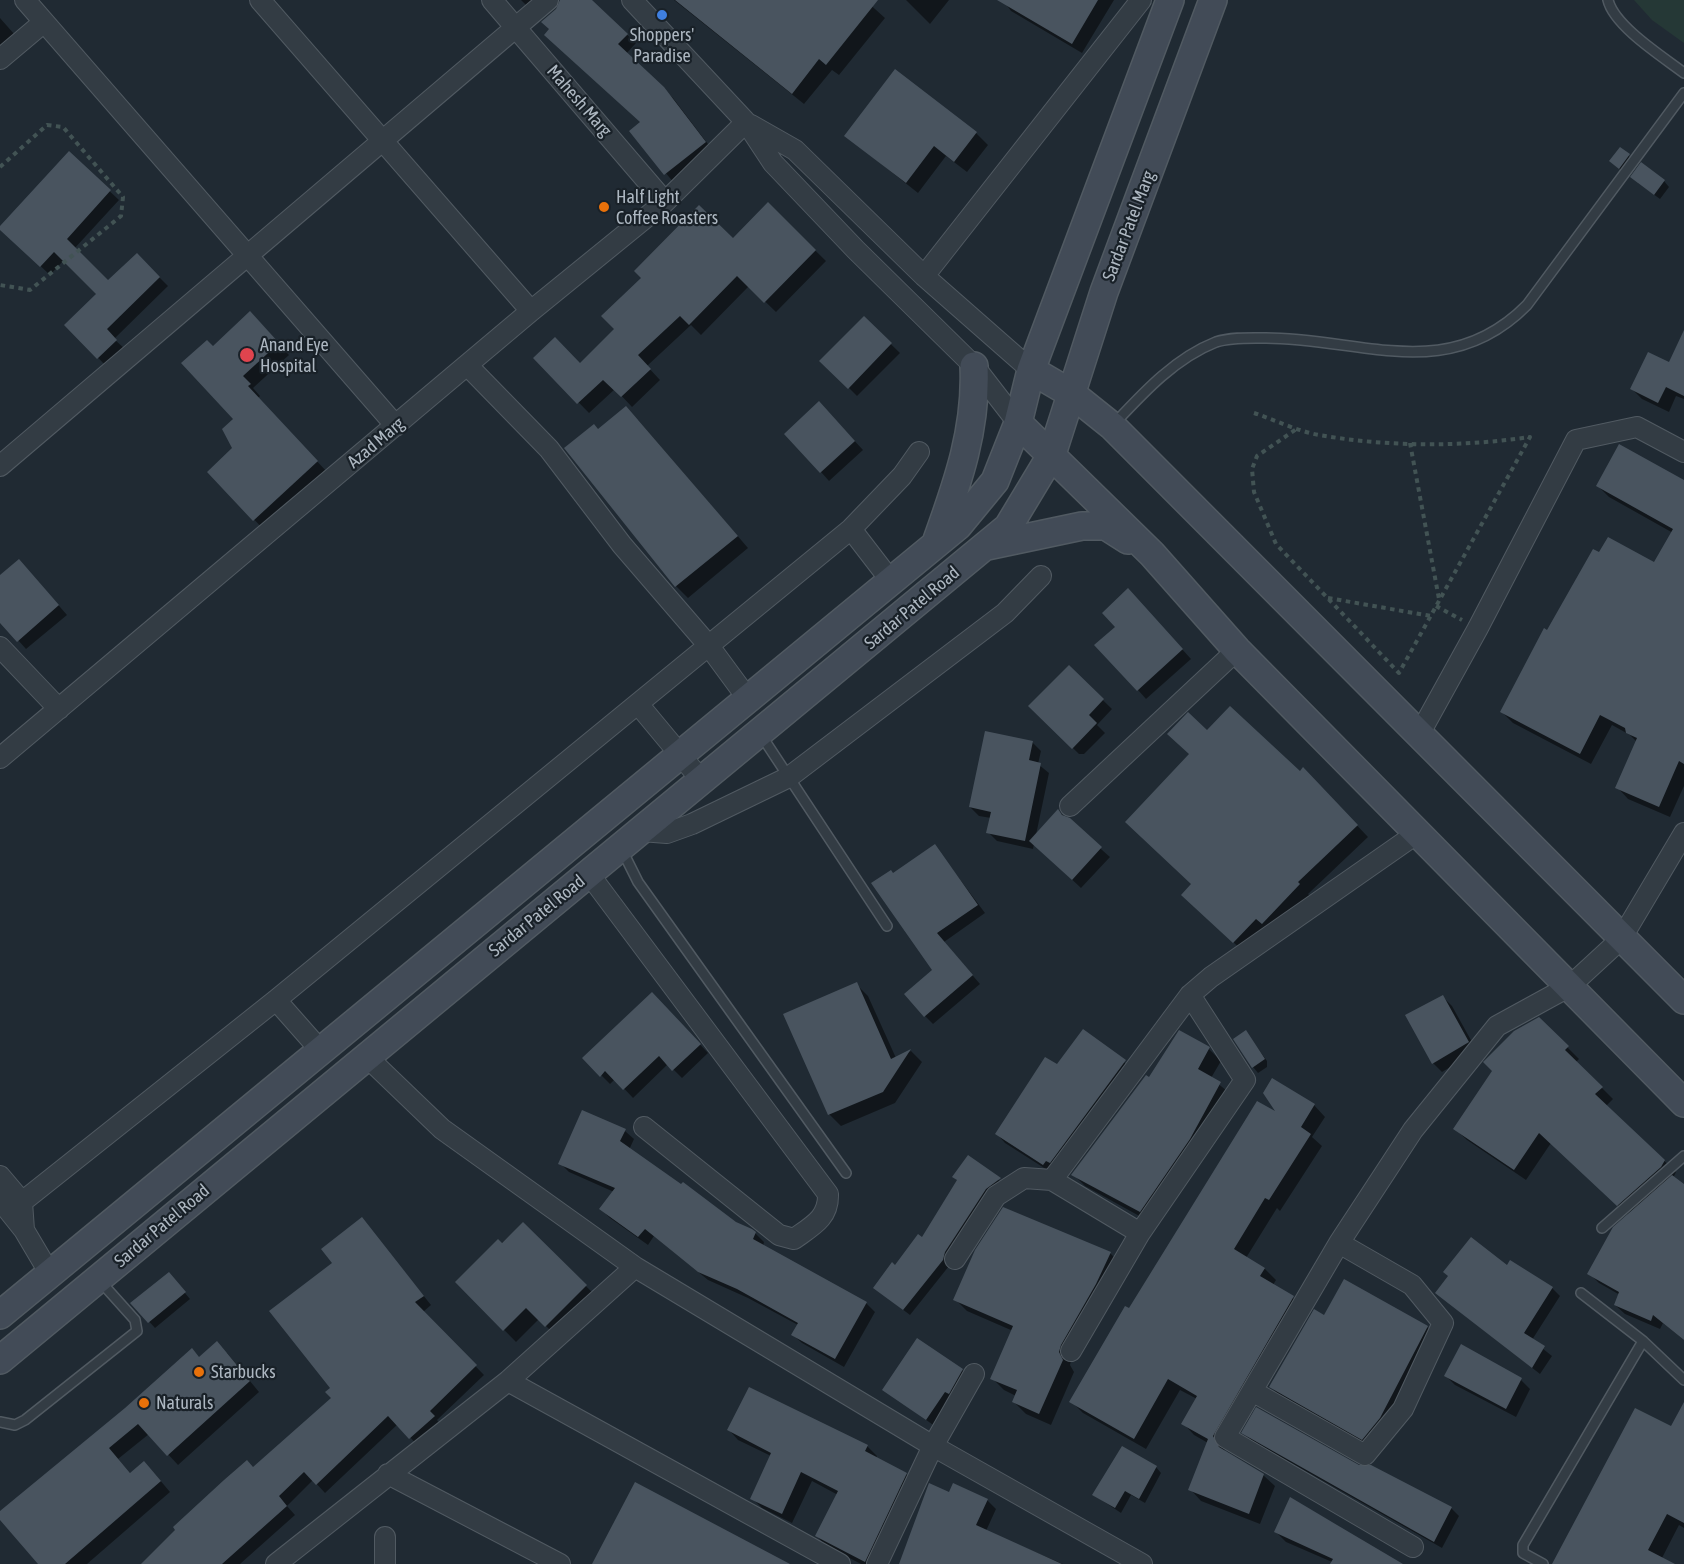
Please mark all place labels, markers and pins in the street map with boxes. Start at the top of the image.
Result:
marker: Shoppers' Paradise [655,8,669,22]
place label: Shoppers' Paradise [630,24,694,66]
place label: Half Light Coffee Roasters [616,186,718,228]
marker: Half Light Coffee Roasters [597,200,611,214]
place label: Anand Eye Hospital [260,334,329,376]
marker: Anand Eye Hospital [238,346,256,364]
place label: Starbucks [211,1361,276,1383]
marker: Starbucks [192,1365,206,1379]
place label: Naturals [156,1392,213,1414]
marker: Naturals [137,1396,151,1410]

